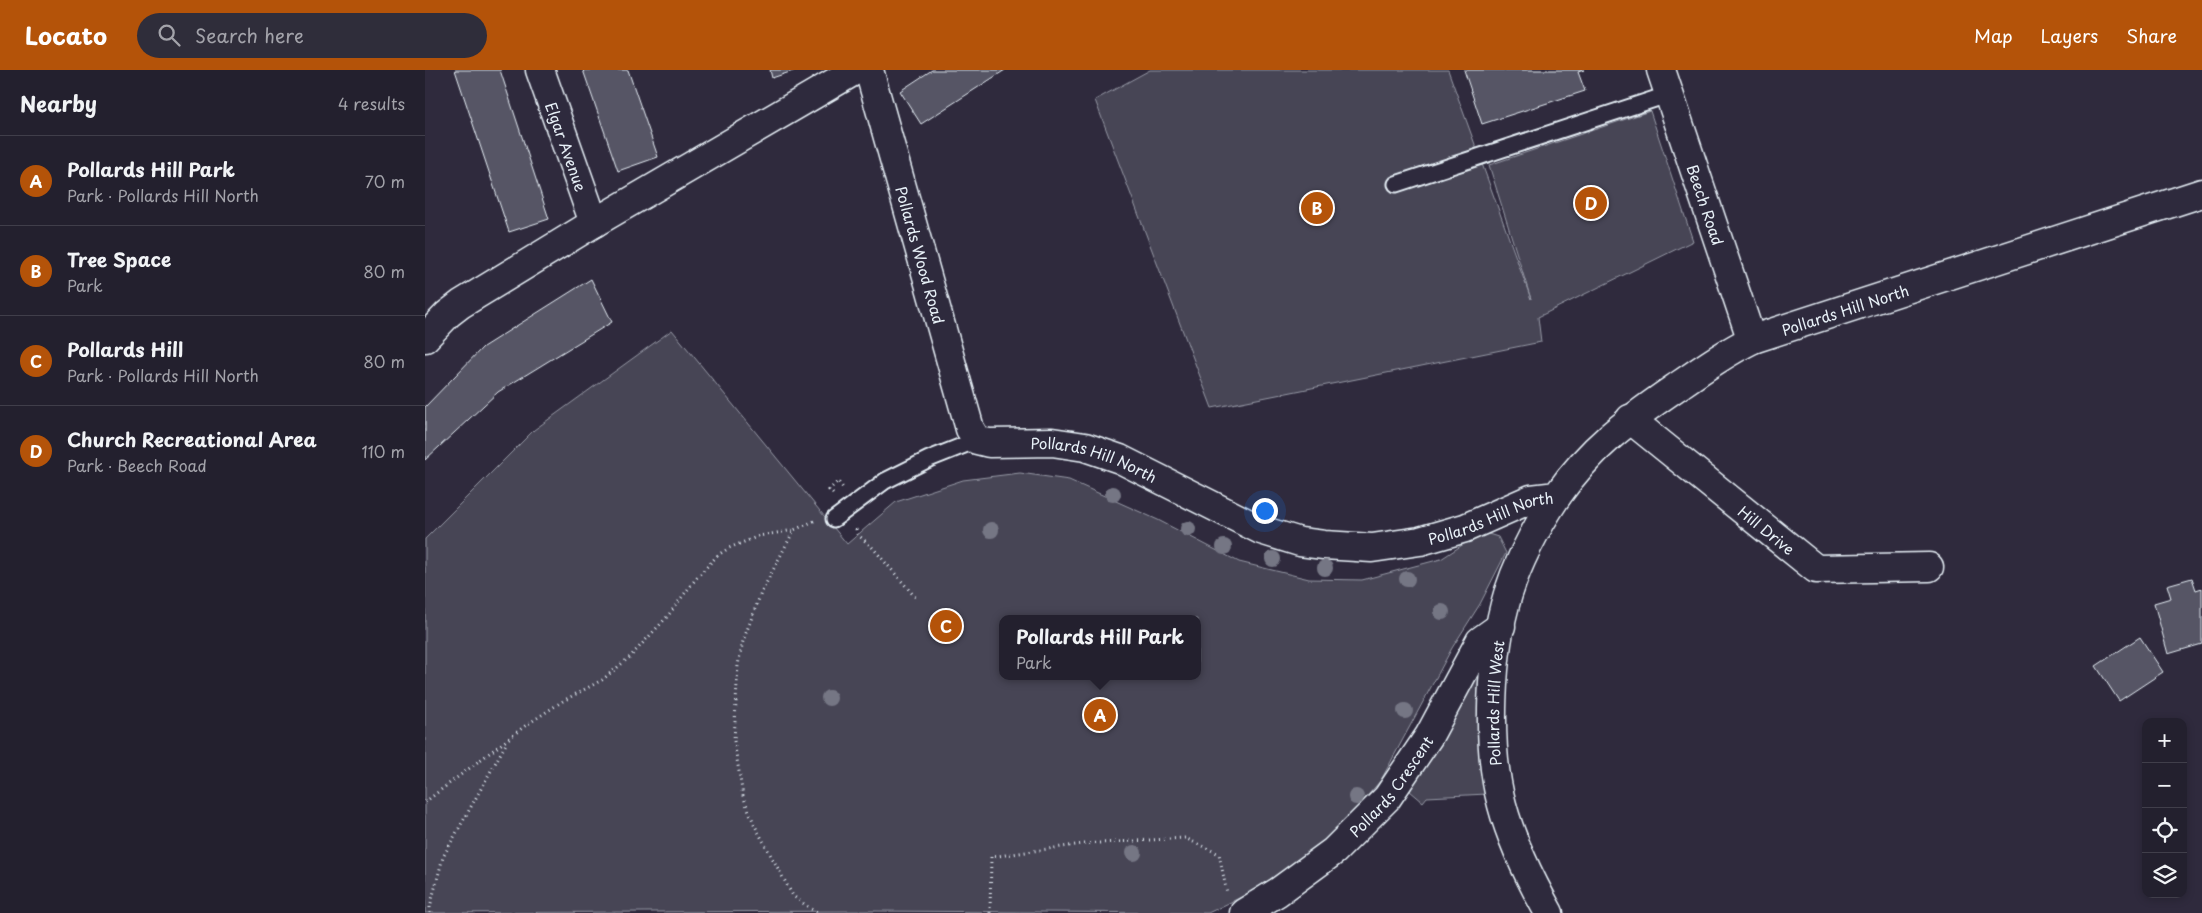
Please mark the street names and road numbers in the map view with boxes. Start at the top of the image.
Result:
street label: Elgar Avenue [541,99,593,194]
street label: Beech Road [1682,161,1731,248]
street label: Pollards Wood Road [891,183,951,326]
street label: Pollards Hill North [1778,278,1911,341]
street label: Pollards Hill North [1030,431,1161,488]
street label: Pollards Hill North [1425,485,1554,550]
street label: Hill Drive [1734,499,1800,560]
street label: Pollards Hill West [1480,638,1509,767]
street label: Pollards Crescent [1343,731,1438,842]

